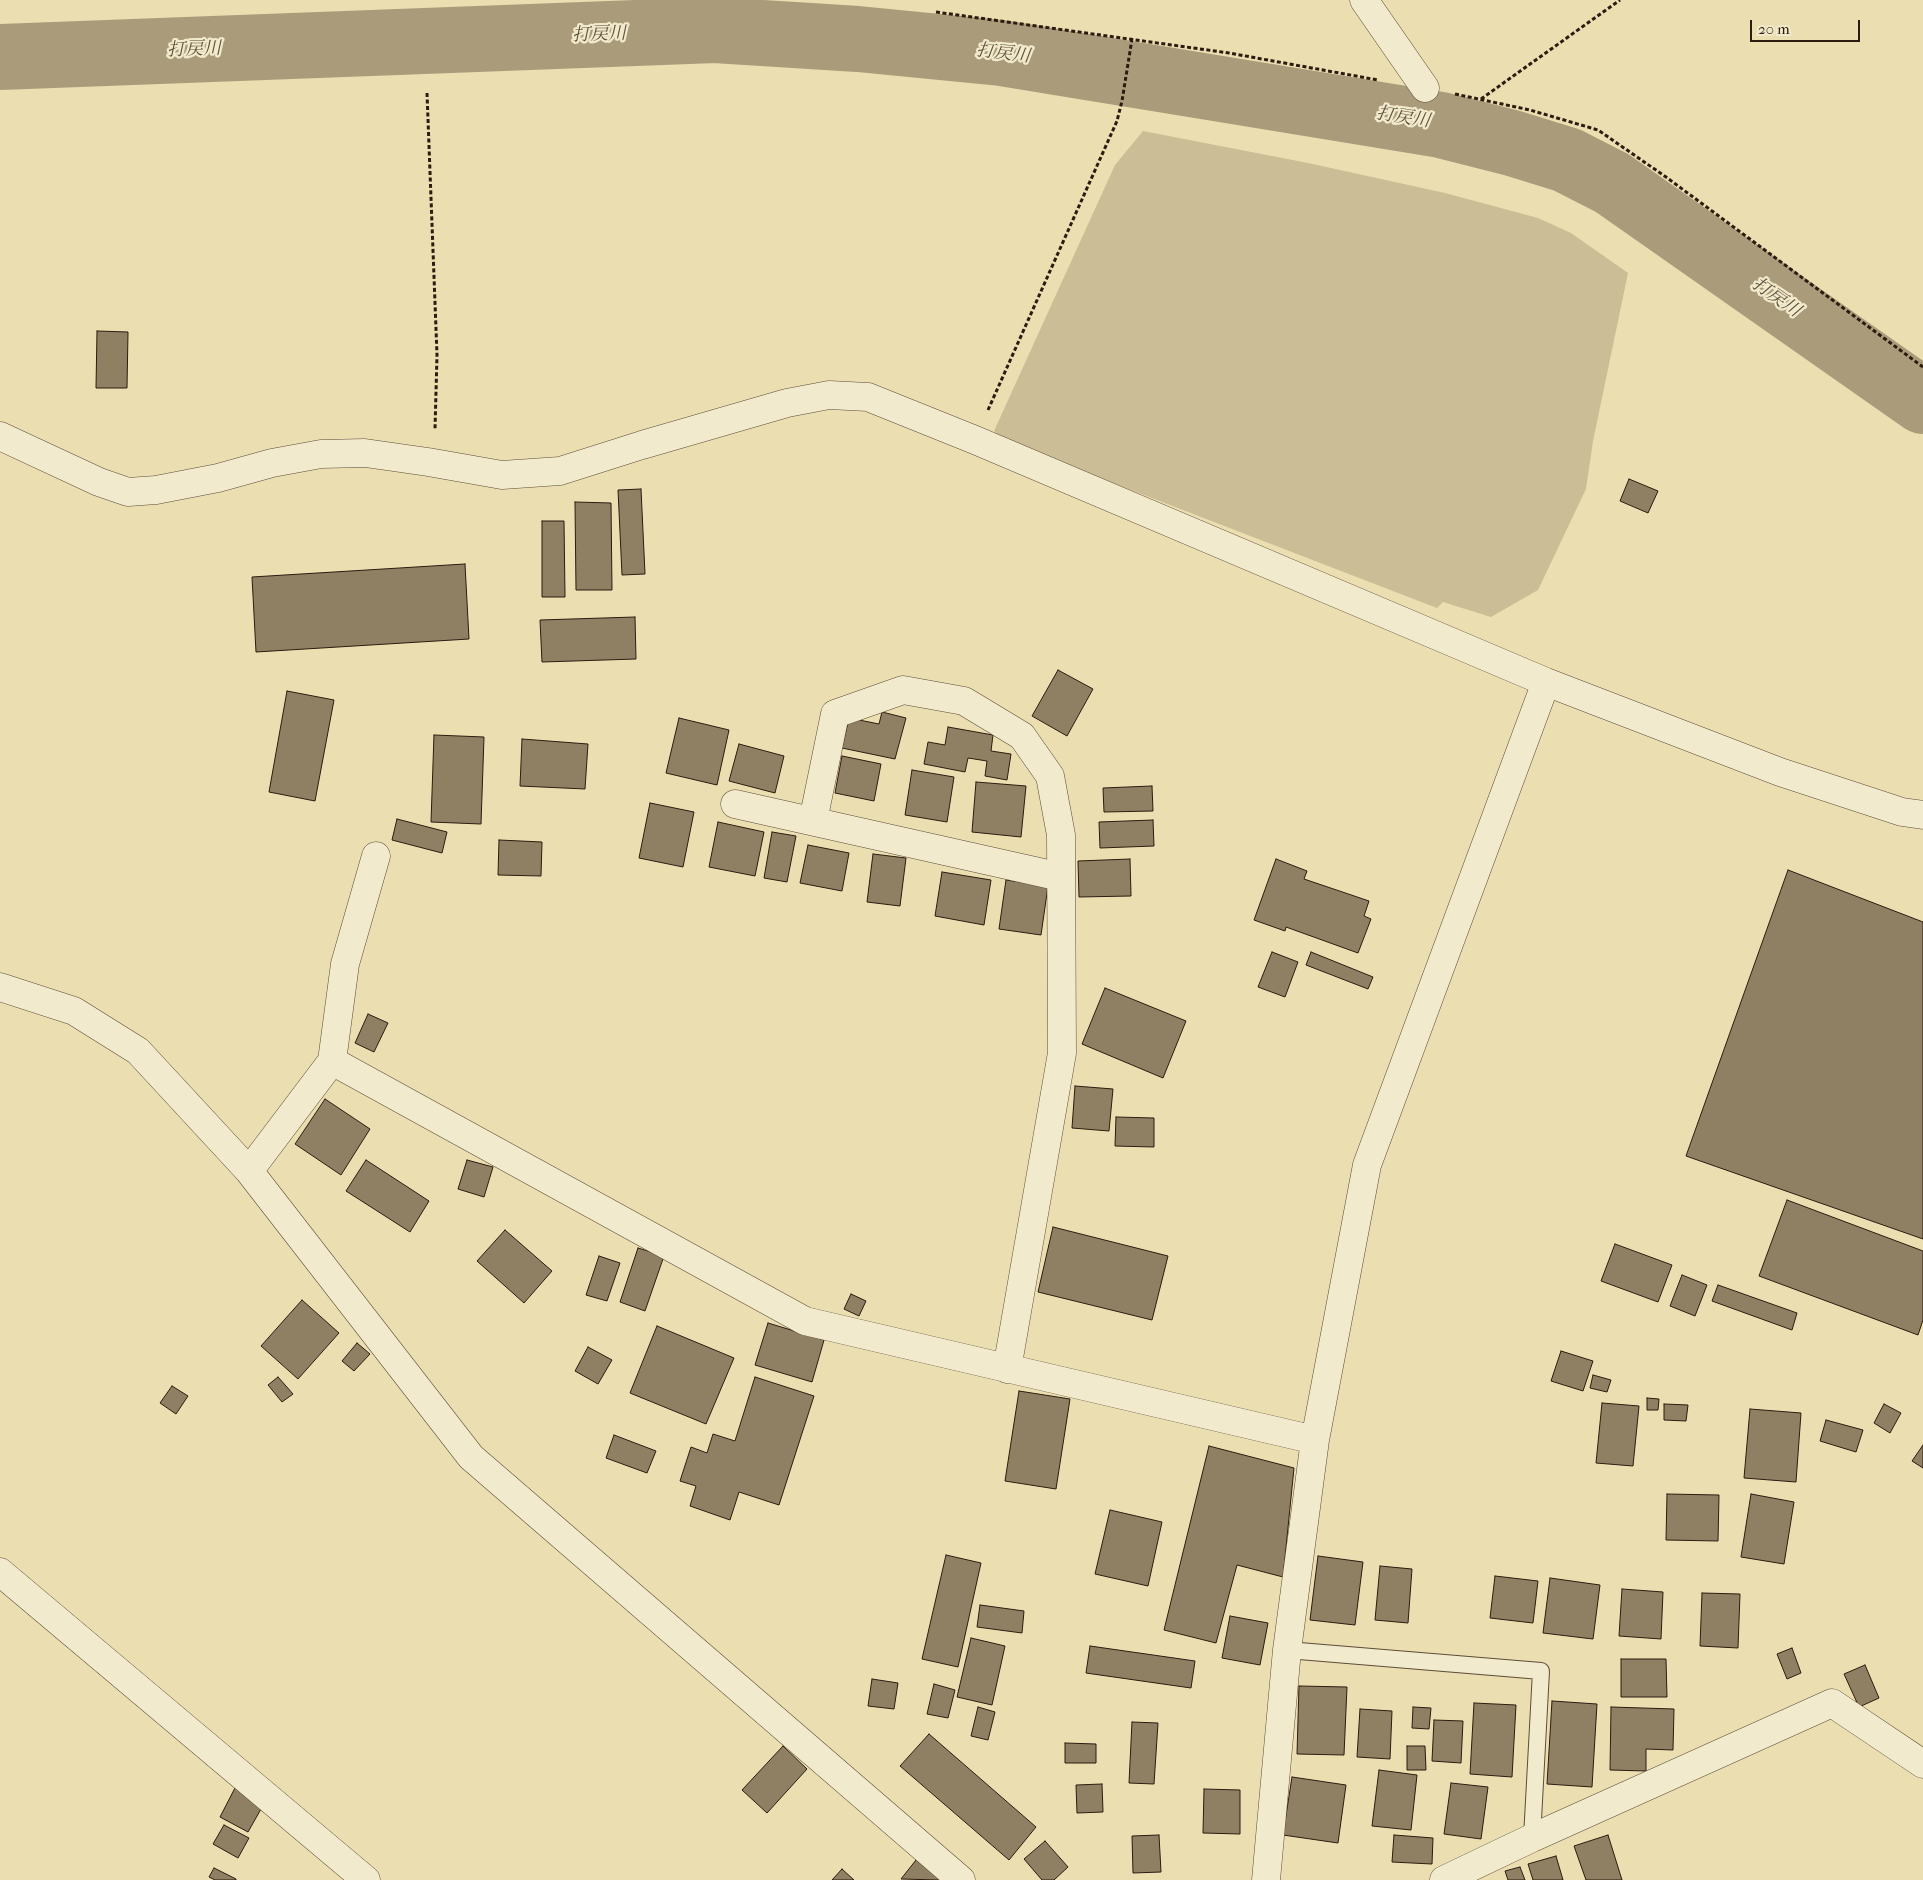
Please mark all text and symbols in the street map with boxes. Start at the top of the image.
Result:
scale bar [1753,10,1863,42]
text: 20 m [1758,20,1790,38]
water label: 打戻川 [572,23,626,47]
water label: 打戻川 [167,38,221,62]
water label: 打戻川 [975,40,1031,68]
water label: 打戻川 [1375,103,1431,133]
water label: 打戻川 [1748,274,1804,322]

